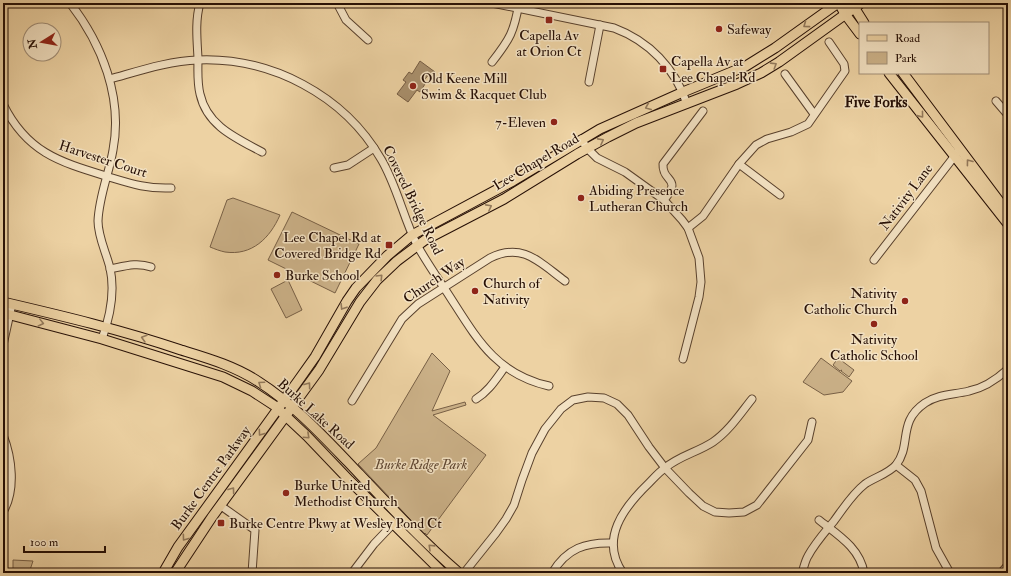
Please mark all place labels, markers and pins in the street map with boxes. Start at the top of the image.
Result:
marker: Capella Av at Orion Ct [544,15,554,25]
place label: Safeway [727,21,772,39]
marker: Safeway [714,24,724,34]
place label: Capella Av at Orion Ct [516,27,582,60]
place label: Capella Av at Lee Chapel Rd [671,53,756,87]
marker: Capella Av at Lee Chapel Rd [658,64,668,74]
place label: Old Keene Mill Swim & Racquet Club [421,70,547,103]
marker: Old Keene Mill Swim & Racquet Club [408,81,418,91]
place label: 7-Eleven [495,114,546,131]
marker: 7-Eleven [549,117,559,127]
place label: Abiding Presence Lutheran Church [588,182,689,215]
marker: Abiding Presence Lutheran Church [576,193,586,203]
place label: Lee Chapel Rd at Covered Bridge Rd [274,229,381,262]
marker: Lee Chapel Rd at Covered Bridge Rd [384,240,394,250]
place label: Burke School [285,267,360,284]
marker: Burke School [272,270,282,280]
place label: Church of Nativity [483,275,543,309]
place label: Nativity Catholic Church [804,285,898,318]
marker: Church of Nativity [470,286,480,296]
marker: Nativity Catholic Church [900,296,910,306]
marker: Nativity Catholic School [869,319,879,329]
place label: Nativity Catholic School [830,331,918,364]
place label: Burke United Methodist Church [294,477,398,510]
marker: Burke United Methodist Church [281,488,291,498]
place label: Burke Centre Pkwy at Wesley Pond Ct [229,515,442,533]
marker: Burke Centre Pkwy at Wesley Pond Ct [216,518,226,528]

